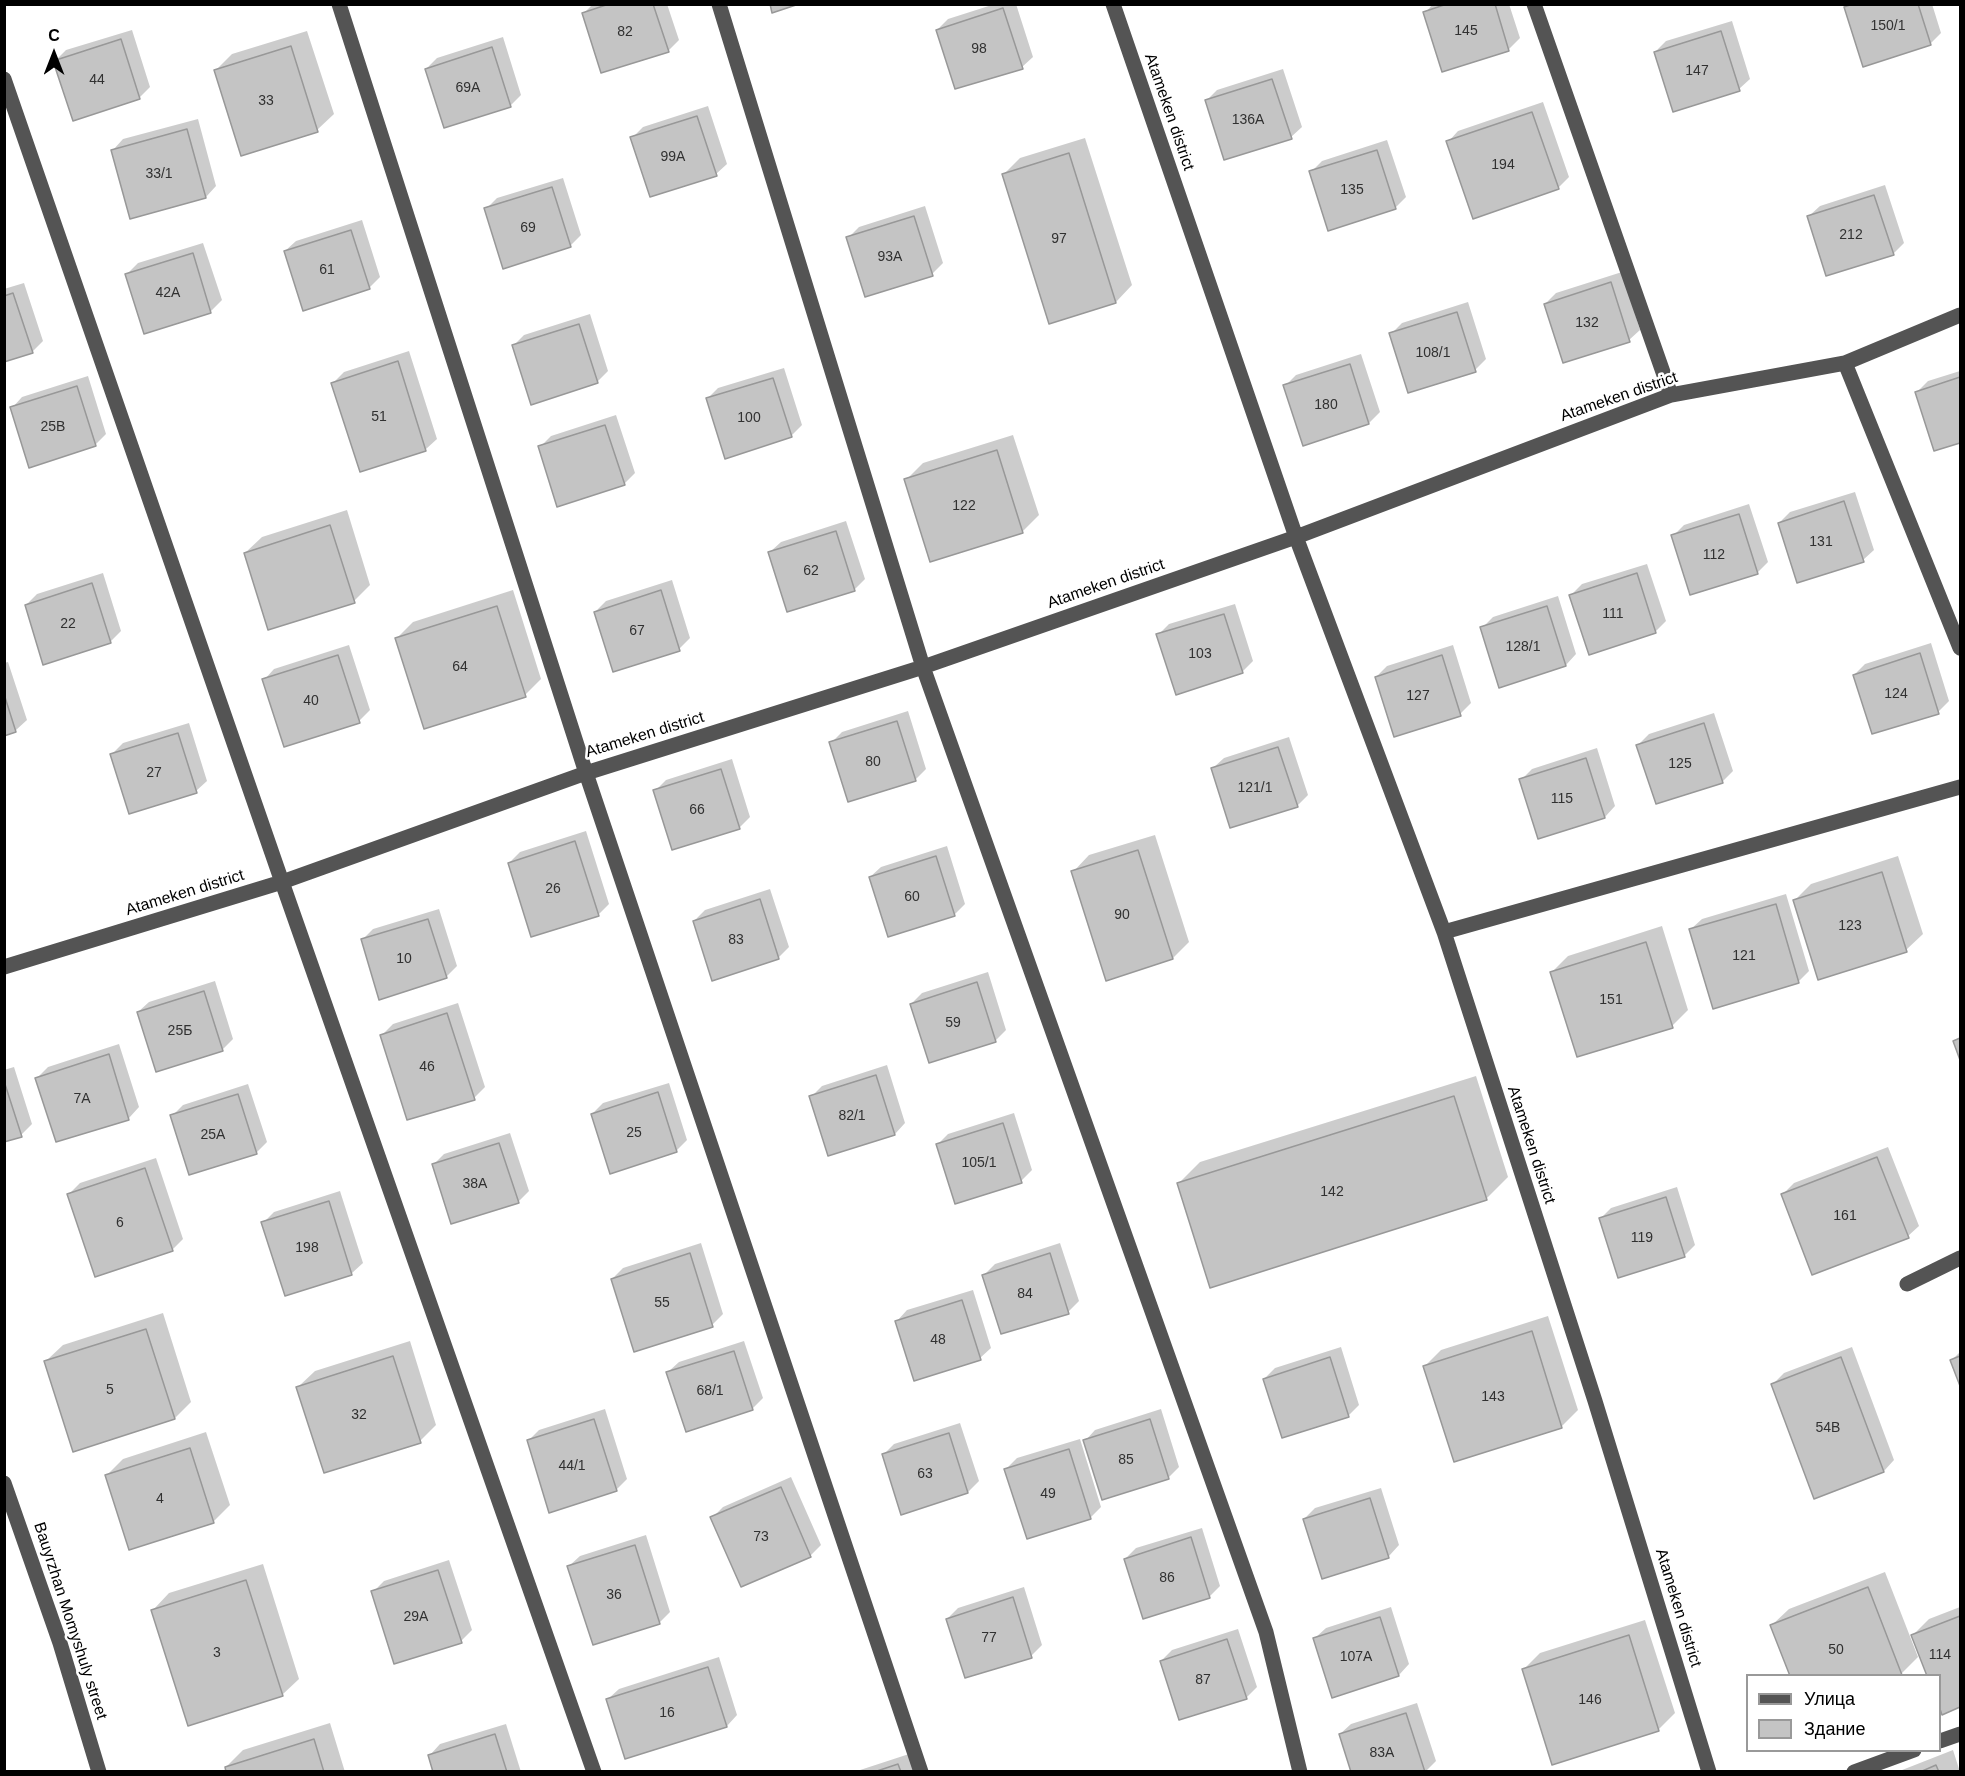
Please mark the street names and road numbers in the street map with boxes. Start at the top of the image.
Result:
street label: Atameken district [1140,51,1198,173]
street label: Atameken district [1558,368,1680,426]
street label: Atameken district [1045,555,1167,613]
street label: Atameken district [584,708,706,762]
street label: Atameken district [124,866,246,920]
street label: Atameken district [1503,1084,1559,1206]
street label: Bauyrzhan Momyshuly street [29,1520,111,1722]
street label: Atameken district [1651,1547,1705,1669]

